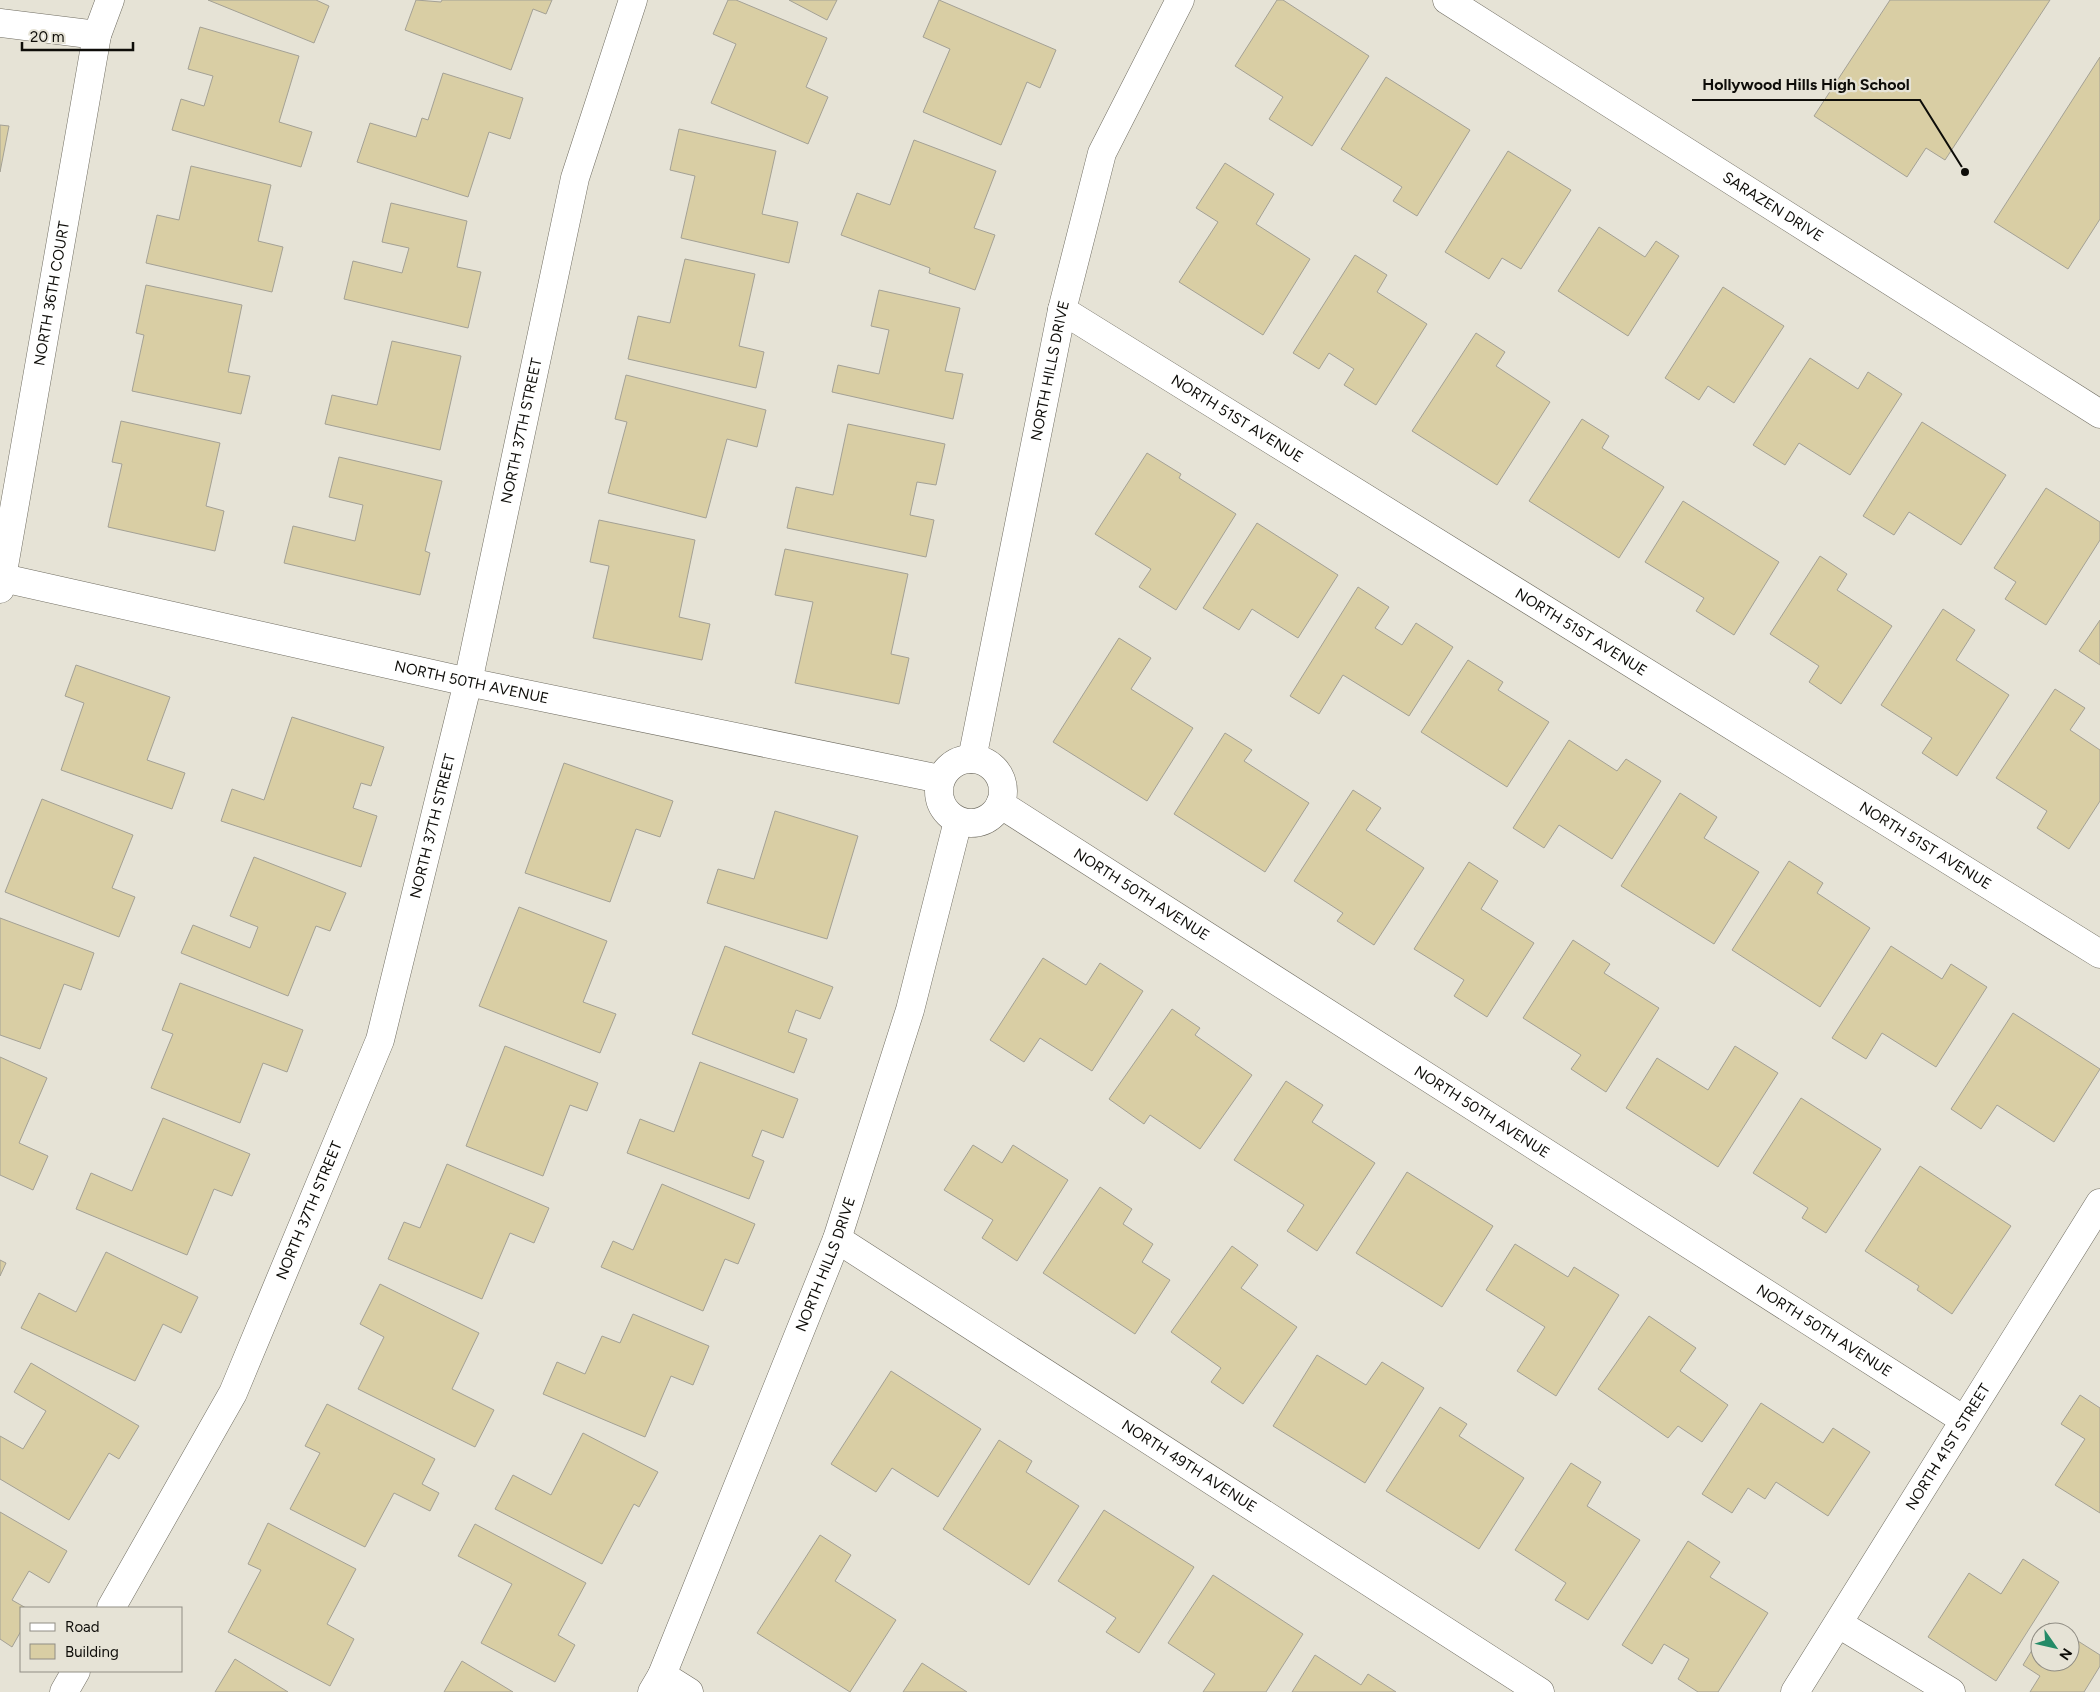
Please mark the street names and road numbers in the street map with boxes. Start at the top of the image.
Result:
street label: SARAZEN DRIVE [1719,168,1827,245]
street label: NORTH 36TH COURT [30,219,73,367]
street label: NORTH HILLS DRIVE [1027,299,1073,443]
street label: NORTH 37TH STREET [497,356,546,505]
street label: NORTH 51ST AVENUE [1168,371,1306,466]
street label: NORTH 51ST AVENUE [1512,584,1650,680]
street label: NORTH 50TH AVENUE [393,657,550,707]
street label: NORTH 37TH STREET [406,751,459,900]
street label: NORTH 51ST AVENUE [1856,798,1995,893]
street label: NORTH 50TH AVENUE [1070,845,1213,944]
street label: NORTH 50TH AVENUE [1411,1062,1553,1162]
street label: NORTH 37TH STREET [272,1138,346,1282]
street label: NORTH HILLS DRIVE [792,1194,859,1334]
street label: NORTH 50TH AVENUE [1753,1281,1895,1381]
street label: NORTH 41ST STREET [1902,1380,1994,1513]
street label: NORTH 49TH AVENUE [1118,1416,1260,1516]

